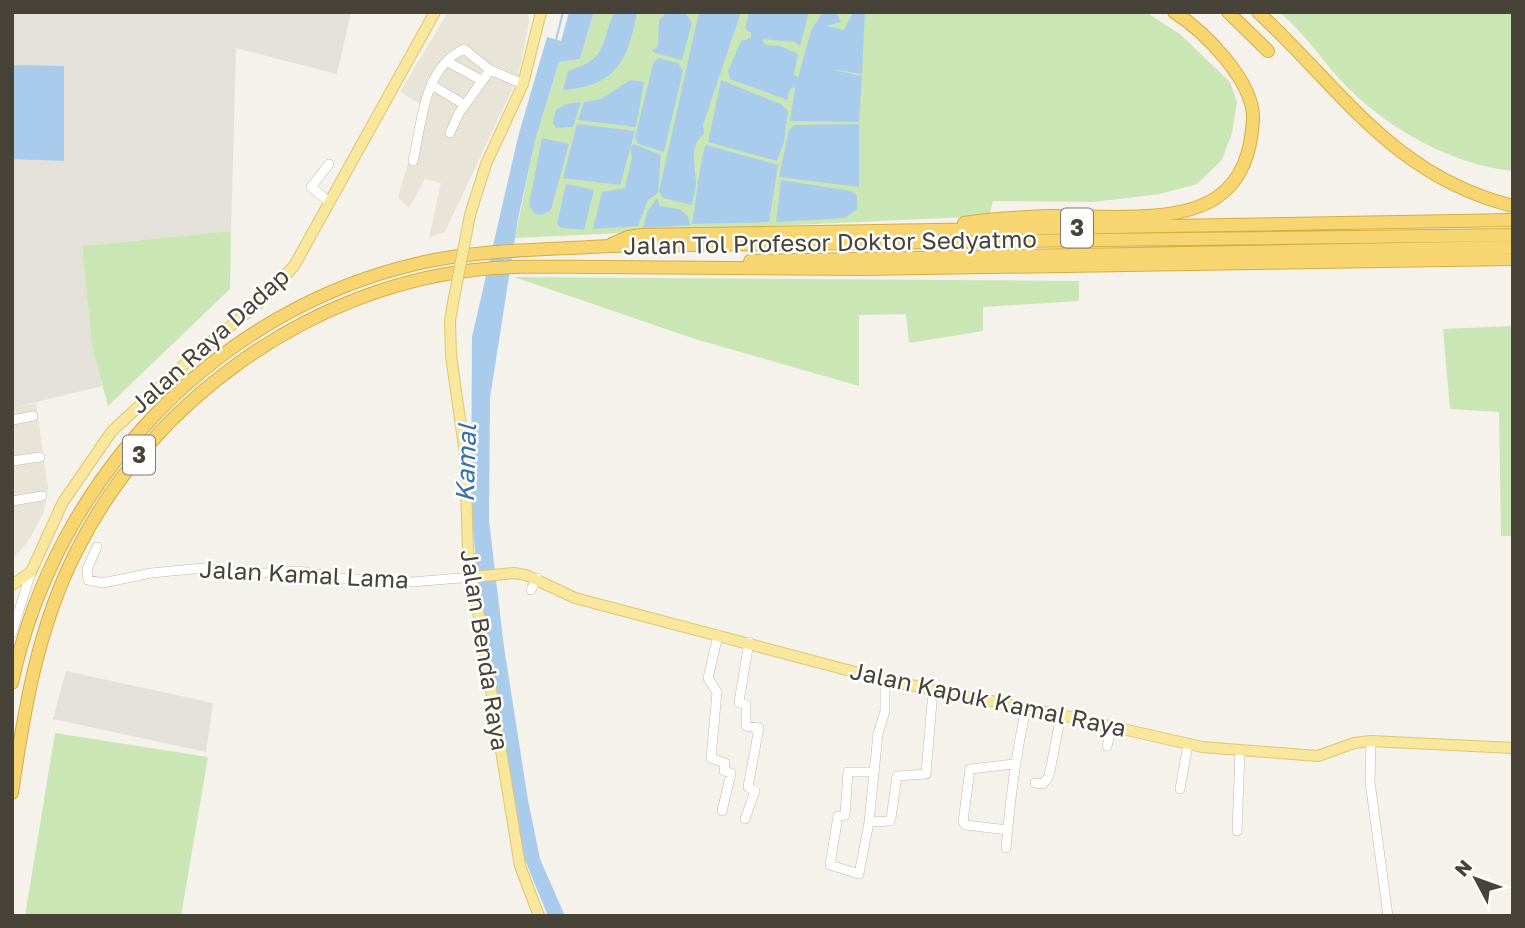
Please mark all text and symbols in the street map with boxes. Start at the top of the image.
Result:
road number: 3 [1061,208,1093,247]
street label: Jalan Tol Profesor Doktor Sedyatmo [623,223,1037,260]
street label: Jalan Raya Dadap [124,261,294,419]
water label: Kamal [449,422,482,503]
road number: 3 [123,436,155,475]
street label: Jalan Benda Raya [455,547,516,752]
street label: Jalan Kamal Lama [199,554,409,593]
street label: Jalan Kapuk Kamal Raya [848,655,1129,742]
north arrow [1441,844,1511,914]
text: N [1449,855,1476,881]

